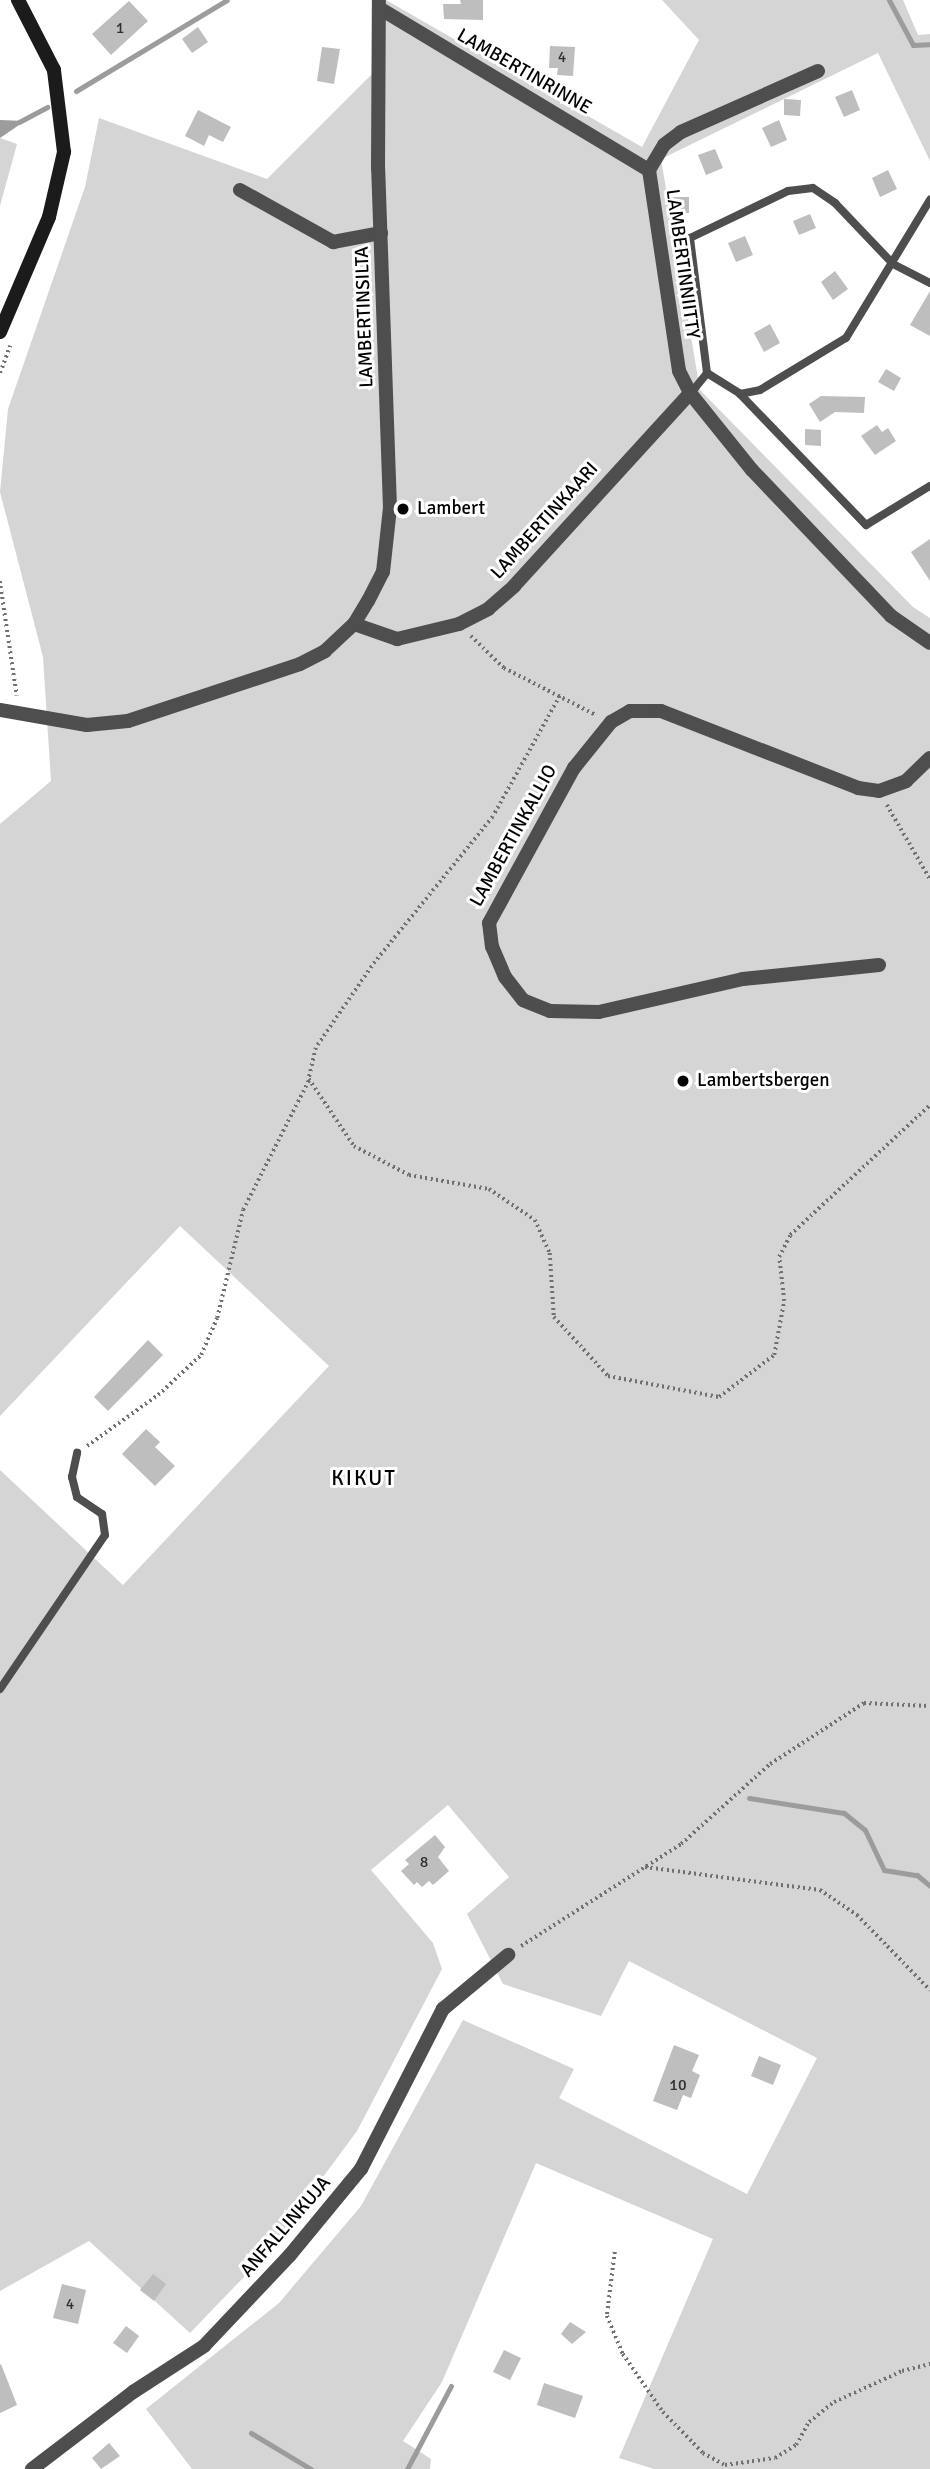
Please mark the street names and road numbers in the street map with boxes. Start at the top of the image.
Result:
street label: LAMBERTINRINNE [453,24,595,120]
street label: LAMBERTINNIITTY [660,188,704,340]
street label: LAMBERTINSILTA [351,246,379,388]
street label: LAMBERTINKAARI [487,458,603,584]
street label: LAMBERTINKALLIO [466,761,562,911]
street label: ANFALLINKUJA [236,2172,336,2282]

